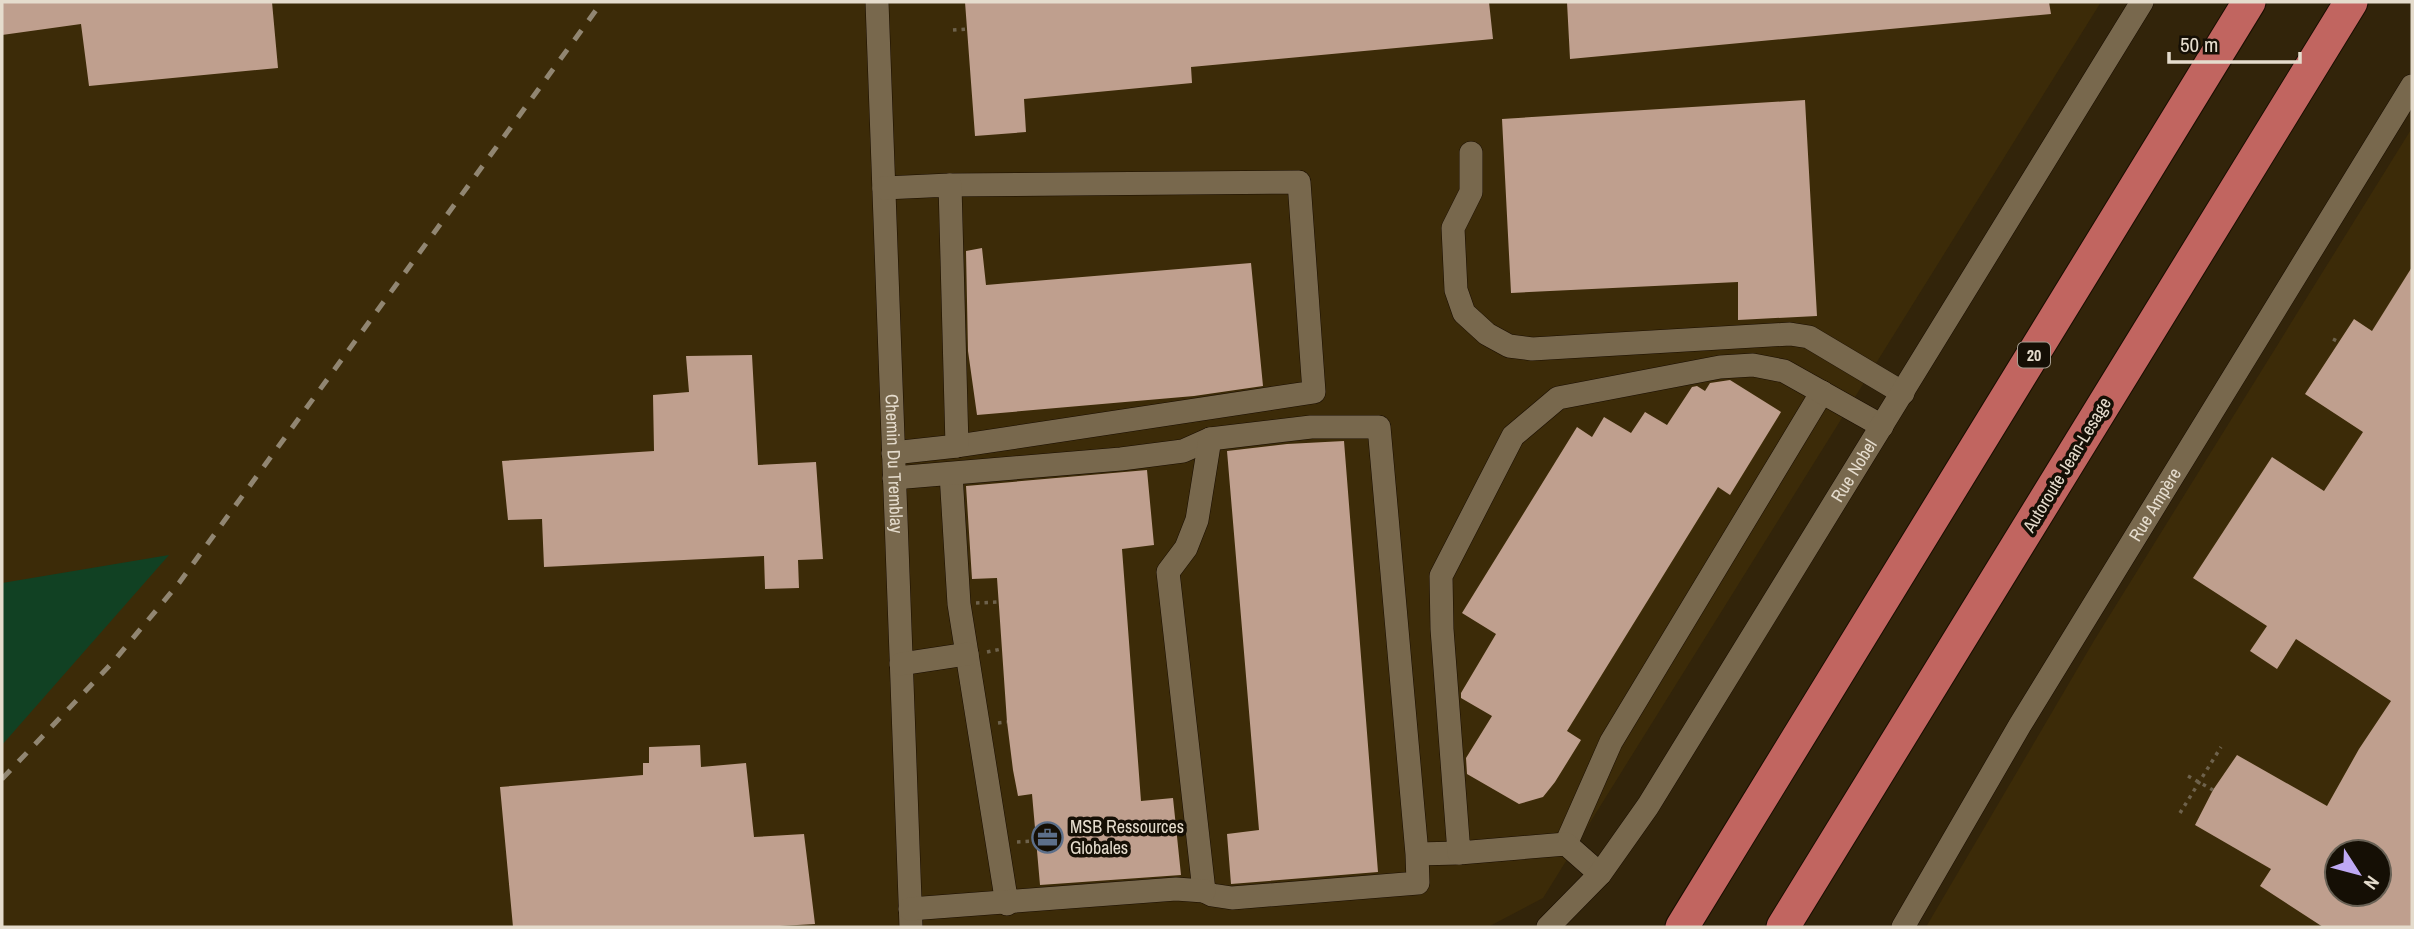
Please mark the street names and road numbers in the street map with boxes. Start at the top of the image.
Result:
road number: 20 [2018,342,2050,368]
street label: Chemin Du Tremblay [879,393,910,534]
street label: Autoroute Jean-Lesage [2016,393,2117,538]
street label: Rue Nobel [1825,434,1883,507]
street label: Rue Ampère [2123,463,2187,546]

